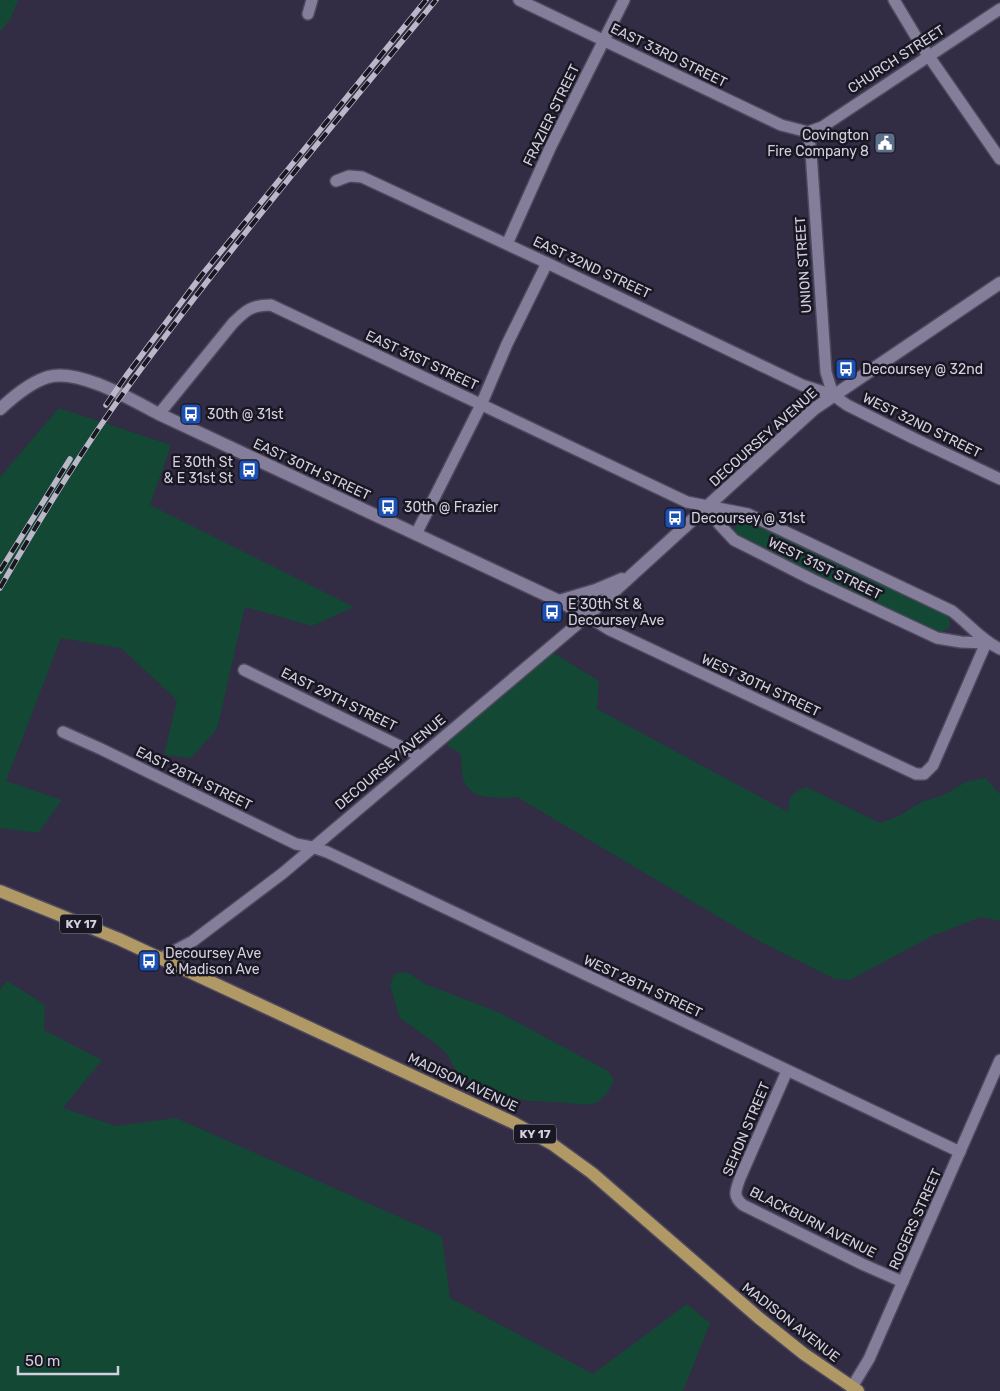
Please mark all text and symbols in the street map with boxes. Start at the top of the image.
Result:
street label: EAST 33RD STREET [608,20,730,91]
street label: CHURCH STREET [845,22,948,97]
street label: FRAZIER STREET [519,62,583,169]
place label: Covington Fire Company 8 [767,127,869,160]
public building icon: Covington Fire Company 8 [873,131,897,155]
street label: UNION STREET [792,216,815,314]
street label: EAST 32ND STREET [530,233,653,302]
street label: EAST 31ST STREET [363,327,481,394]
bus stop icon: Decoursey @ 32nd [834,357,858,381]
place label: Decoursey @ 32nd [862,361,983,378]
street label: DECOURSEY AVENUE [706,385,821,490]
street label: WEST 32ND STREET [860,389,984,462]
bus stop icon: 30th @ 31st [179,402,203,426]
place label: 30th @ 31st [207,406,284,423]
street label: EAST 30TH STREET [251,435,373,504]
place label: E 30th St & E 31st St [164,454,234,487]
bus stop icon: E 30th St & E 31st St [237,458,261,482]
bus stop icon: 30th @ Frazier [376,495,400,519]
place label: 30th @ Frazier [404,499,499,516]
bus stop icon: Decoursey @ 31st [663,506,687,530]
place label: Decoursey @ 31st [691,510,806,527]
street label: WEST 31ST STREET [765,534,884,603]
place label: E 30th St & Decoursey Ave [568,596,665,629]
bus stop icon: E 30th St & Decoursey Ave [540,600,564,624]
street label: WEST 30TH STREET [699,650,823,720]
street label: EAST 29TH STREET [278,664,399,735]
street label: DECOURSEY AVENUE [332,711,449,814]
street label: EAST 28TH STREET [133,743,255,814]
road number: KY 17 [60,914,102,934]
place label: Decoursey Ave & Madison Ave [165,945,262,978]
bus stop icon: Decoursey Ave & Madison Ave [137,949,161,973]
street label: WEST 28TH STREET [581,951,705,1021]
street label: MADISON AVENUE [405,1050,520,1115]
street label: SEHON STREET [719,1079,774,1179]
road number: KY 17 [514,1124,556,1144]
street label: ROGERS STREET [886,1166,945,1272]
street label: BLACKBURN AVENUE [747,1183,879,1262]
street label: MADISON AVENUE [738,1279,843,1366]
scale bar [18,1344,118,1376]
text: 50 m [25,1352,60,1370]

